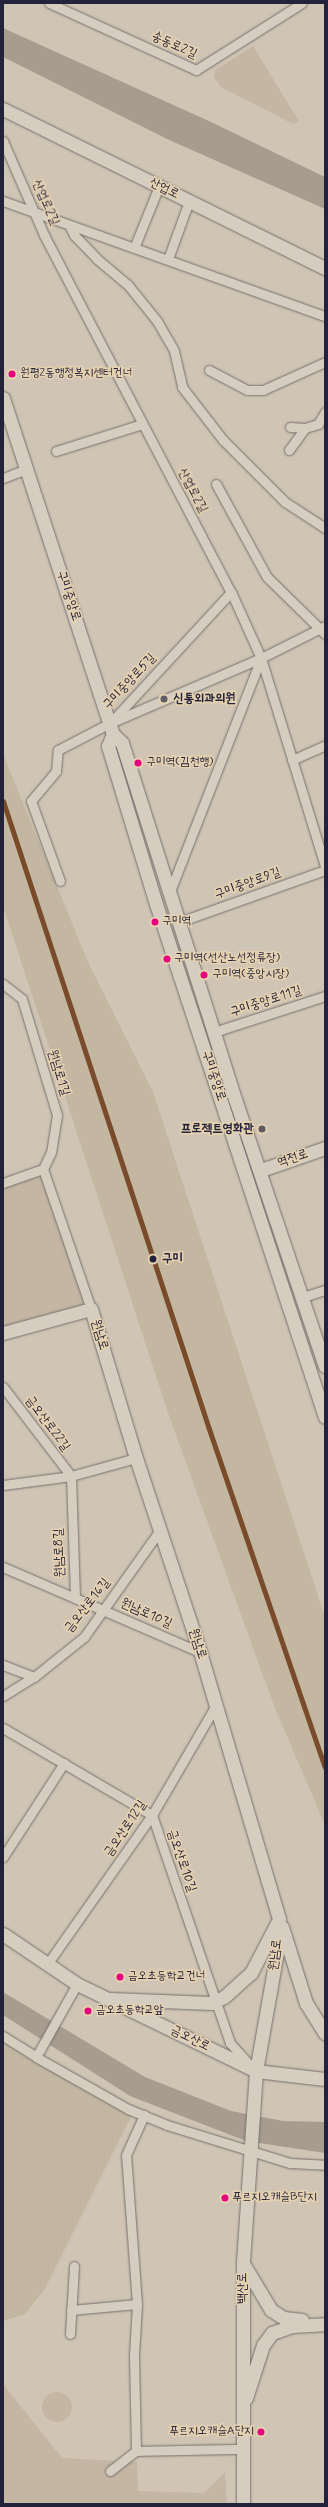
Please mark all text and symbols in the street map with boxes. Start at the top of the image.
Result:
street label: 송동로2길 [149,29,199,63]
street label: 산업로 [146,175,182,203]
street label: 산업로2길 [28,178,62,228]
place label: 원평2동행정복지센터건너 [20,367,132,381]
marker: 원평2동행정복지센터건너 [7,369,17,379]
street label: 산업로2길 [174,466,210,516]
street label: 구미중앙로 [53,569,83,623]
street label: 구미중앙로5길 [100,651,160,713]
place label: 신통외과의원 [173,691,236,707]
marker: 신통외과의원 [158,693,170,705]
place label: 구미역(김천행) [146,756,213,770]
marker: 구미역(김천행) [133,758,143,768]
street label: 구미중앙로9길 [213,865,283,903]
place label: 구미역 [162,915,191,929]
marker: 구미역 [150,917,160,927]
place label: 구미역(선산노선정류장) [174,952,280,966]
marker: 구미역(선산노선정류장) [162,954,172,964]
place label: 구미역(중앙시장) [212,968,289,982]
marker: 구미역(중앙시장) [199,970,209,980]
street label: 구미중앙로11길 [228,983,304,1021]
street label: 원남로1길 [44,1048,72,1098]
street label: 구미중앙로 [198,1049,228,1103]
place label: 프로젝트영화관 [181,1121,254,1137]
marker: 프로젝트영화관 [257,1124,267,1134]
street label: 역전로 [276,1147,310,1171]
place label: 구미 [162,1251,183,1267]
marker: 구미 [146,1252,160,1266]
street label: 원남로 [87,1318,111,1352]
street label: 금오산로22길 [21,1393,73,1455]
street label: 원남로8길 [51,1528,69,1578]
street label: 금오산로16길 [62,1576,114,1636]
street label: 원남로10길 [118,1596,174,1632]
street label: 원남로 [185,1627,209,1661]
street label: 금오산로12길 [102,1798,150,1860]
street label: 금오산로10길 [163,1828,199,1894]
street label: 원남로 [266,1938,286,1972]
place label: 금오초등학교건너 [128,1970,205,1984]
marker: 금오초등학교건너 [115,1972,125,1982]
place label: 금오초등학교앞 [96,2004,164,2018]
marker: 금오초등학교앞 [83,2006,93,2016]
street label: 금오산로 [168,2023,212,2055]
place label: 푸르지오캐슬B단지 [232,2191,317,2205]
marker: 푸르지오캐슬B단지 [220,2193,230,2203]
street label: 백산로 [235,2272,251,2304]
place label: 푸르지오캐슬A단지 [169,2425,254,2439]
marker: 푸르지오캐슬A단지 [256,2427,266,2437]

